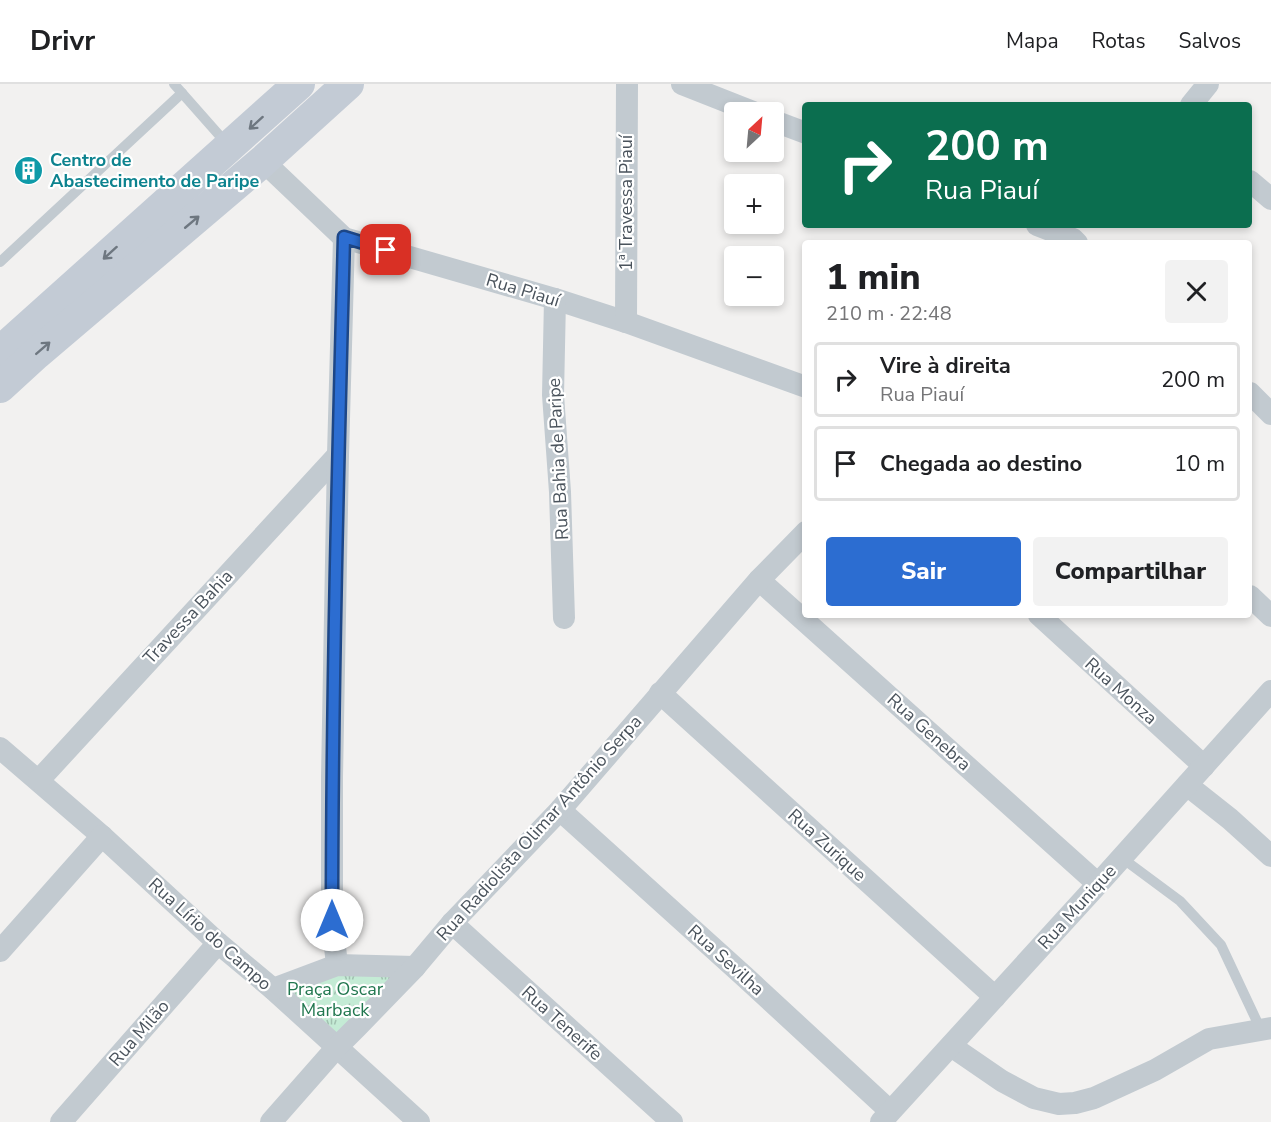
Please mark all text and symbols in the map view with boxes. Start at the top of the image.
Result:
text: Drivr [30,22,95,60]
text: Mapa [1006,27,1059,55]
text: Rotas [1092,27,1146,55]
text: Salvos [1179,27,1241,55]
north arrow [724,102,784,162]
map controls [724,102,784,306]
one-way arrow [248,116,263,130]
text: 200 m [925,118,1049,175]
icon: right [826,126,904,204]
street label: 1ª Travessa Piauí [614,134,638,271]
place label: Centro de Abastecimento de Paripe [50,148,260,193]
building icon: Centro de Abastecimento de Paripe [13,154,45,186]
text: Rua Piauí [925,172,1039,209]
button: + [724,174,784,234]
one-way arrow [184,215,200,228]
pin [360,224,411,275]
icon: arrive [369,233,402,266]
one-way arrow [103,246,118,260]
button: − [724,246,784,306]
text: 1 min [826,253,921,302]
button: close [1165,260,1228,323]
street label: Rua Piauí [483,267,563,313]
text: 210 m · 22:48 [826,300,952,327]
one-way arrow [35,341,50,355]
text: Vire à direita [880,351,1011,381]
icon: right [829,363,862,396]
text: 200 m [1161,365,1225,395]
street label: Rua Bahia de Paripe [542,377,574,541]
text: Rua Piauí [880,381,964,408]
icon: arrive [829,447,862,480]
text: Chegada ao destino [880,449,1082,479]
text: 10 m [1174,449,1225,479]
button: Sair [826,537,1021,606]
button: Compartilhar [1033,537,1228,606]
street label: Travessa Bahia [138,565,238,669]
street label: Rua Monza [1080,652,1162,730]
street label: Rua Genebra [882,688,976,776]
street label: Rua Radiolista Olimar Antônio Serpa [431,710,647,946]
street label: Rua Zurique [783,803,871,887]
street label: Rua Munique [1032,859,1122,955]
street label: Rua Lírio do Campo [143,872,277,996]
position arrow [300,888,364,952]
street label: Rua Sevilha [683,919,769,1001]
park label: Praça Oscar Marback [287,977,384,1022]
street label: Rua Tenerife [516,980,608,1066]
street label: Rua Milão [103,995,175,1071]

